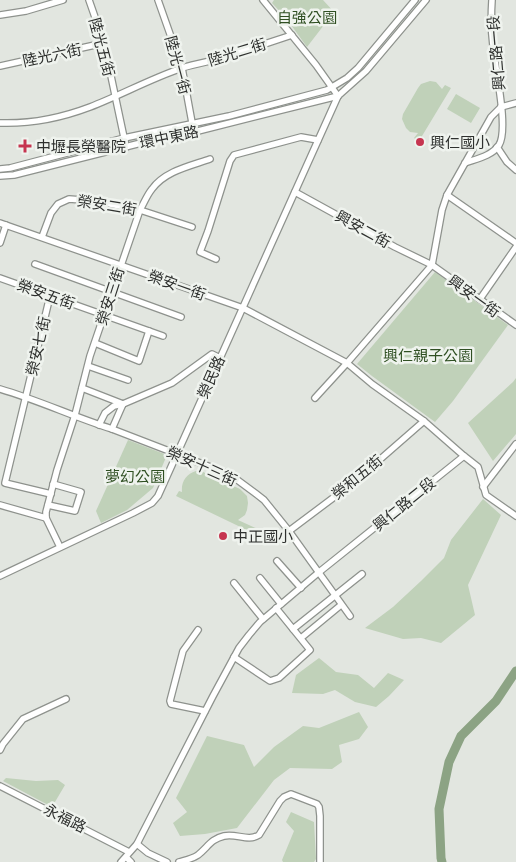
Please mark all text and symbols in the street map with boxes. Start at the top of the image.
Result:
park label: 自強公園 [277,8,337,27]
street label: 興仁路一段 [483,15,509,91]
street label: 陸光五街 [85,16,119,78]
street label: 陸光一街 [161,34,195,96]
street label: 陸光二街 [206,34,268,70]
street label: 陸光六街 [21,39,83,71]
street label: 環中東路 [138,121,200,153]
place label: 興仁國小 [430,133,490,152]
marker: 興仁國小 [414,136,426,148]
place label: 中壢長榮醫院 [36,137,126,156]
marker: 中壢長榮醫院 [18,139,32,153]
street label: 榮安二街 [76,191,138,219]
street label: 興安二街 [332,206,394,252]
street label: 榮安三街 [92,265,128,327]
street label: 榮安一街 [146,266,208,304]
street label: 興安一街 [444,271,504,321]
street label: 榮安五街 [15,275,77,313]
street label: 榮安七街 [22,315,54,377]
park label: 興仁親子公園 [383,346,473,365]
street label: 榮民路 [193,353,229,401]
street label: 榮安十三街 [164,442,240,490]
street label: 榮和五街 [328,451,386,503]
park label: 夢幻公園 [105,467,165,486]
street label: 興仁路二段 [369,473,439,535]
place label: 中正國小 [233,527,293,546]
marker: 中正國小 [217,530,229,542]
street label: 永福路 [41,799,89,837]

